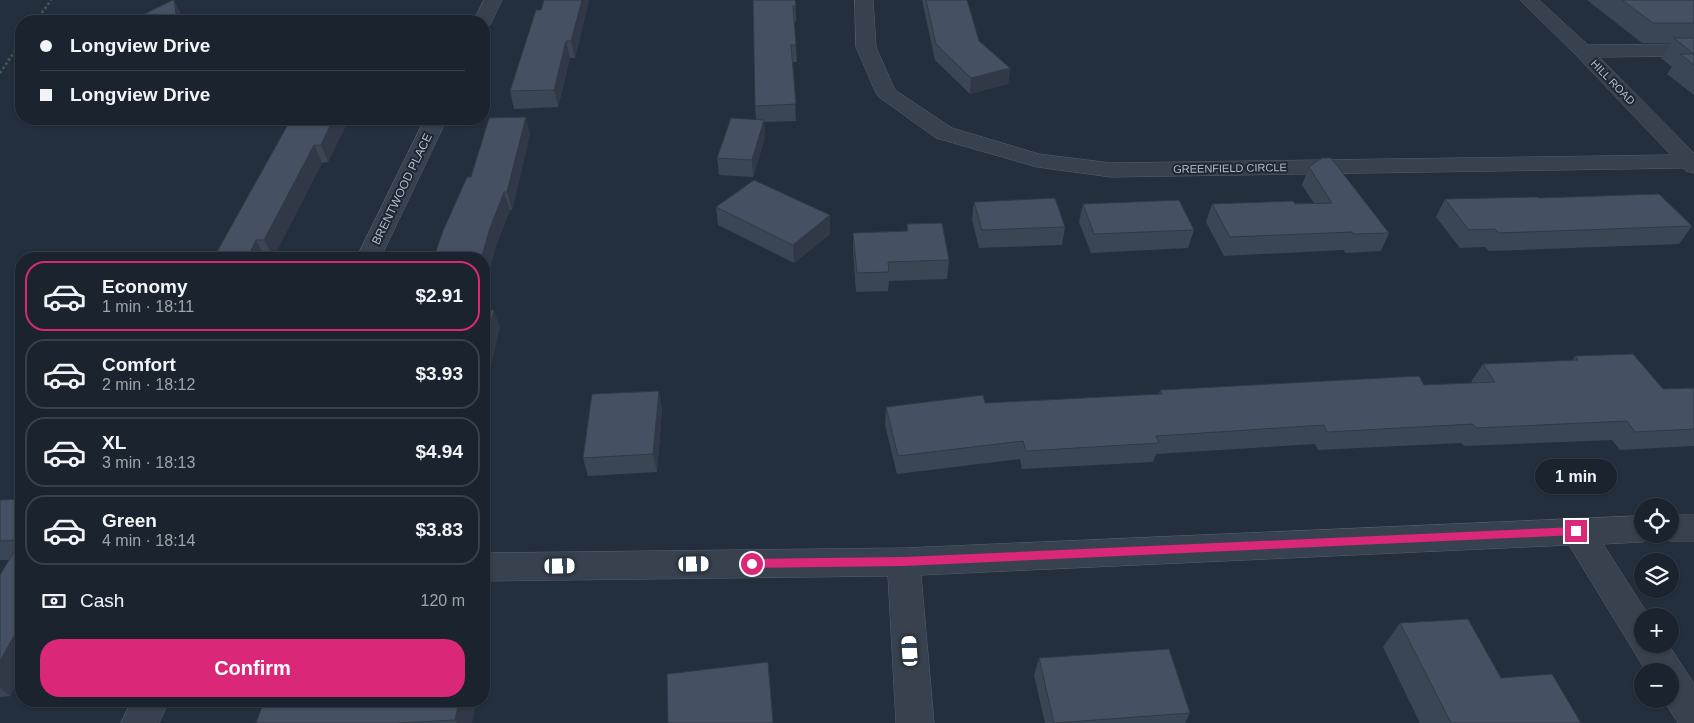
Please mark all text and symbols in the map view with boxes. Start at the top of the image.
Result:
text: Longview Drive [70,35,210,56]
street label: HILL ROAD [1589,57,1637,107]
text: Longview Drive [70,84,210,105]
street label: BRENTWOOD PLACE [369,131,435,247]
street label: GREENFIELD CIRCLE [1173,161,1287,175]
icon: car [42,274,87,319]
text: Economy [102,276,188,297]
text: $2.91 [415,285,463,306]
text: 1 min · 18:11 [102,298,194,315]
icon: car [42,352,87,397]
text: Comfort [102,354,176,375]
text: $3.93 [415,363,463,384]
text: 2 min · 18:12 [102,376,195,393]
icon: car [42,430,87,475]
text: XL [102,432,126,453]
text: $4.94 [415,441,463,462]
text: 3 min · 18:13 [102,454,195,471]
callout: 1 min [1535,458,1617,494]
text: 1 min [1555,468,1597,485]
map controls [1634,498,1679,708]
button: locate [1634,498,1679,543]
icon: car [42,508,87,553]
text: Green [102,510,157,531]
text: $3.83 [415,519,463,540]
route end [1565,520,1587,542]
text: 4 min · 18:14 [102,532,195,549]
route start [741,553,763,575]
button: layers [1634,553,1679,598]
car [678,556,709,572]
car [544,558,575,574]
icon: cash [40,587,68,615]
text: Cash [80,590,124,611]
text: 120 m [421,592,465,609]
button: + [1634,608,1679,653]
car [901,636,918,666]
button: Confirm [40,639,465,697]
button: − [1634,663,1679,708]

